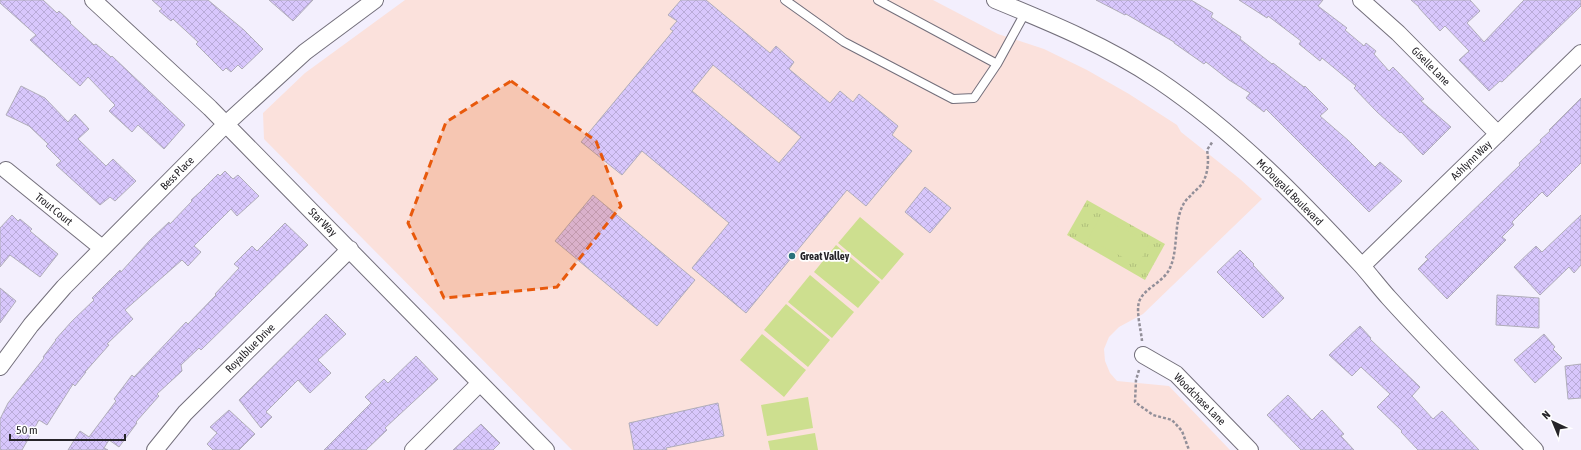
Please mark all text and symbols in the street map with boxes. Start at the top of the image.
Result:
street label: Giselle Lane [1409,44,1453,88]
street label: Ashlynn Way [1448,138,1494,182]
street label: Bess Place [158,154,196,192]
street label: McDougald Boulevard [1254,156,1326,228]
street label: Trout Court [33,190,75,228]
street label: Star Way [306,205,340,239]
place label: Great Valley [800,250,850,262]
marker: Great Valley [787,251,797,261]
street label: Royalblue Drive [223,321,277,375]
street label: Woodchase Lane [1172,371,1228,427]
north arrow [1533,402,1573,442]
text: N [1540,408,1553,421]
scale bar [10,416,125,442]
text: 50 m [16,423,38,437]

